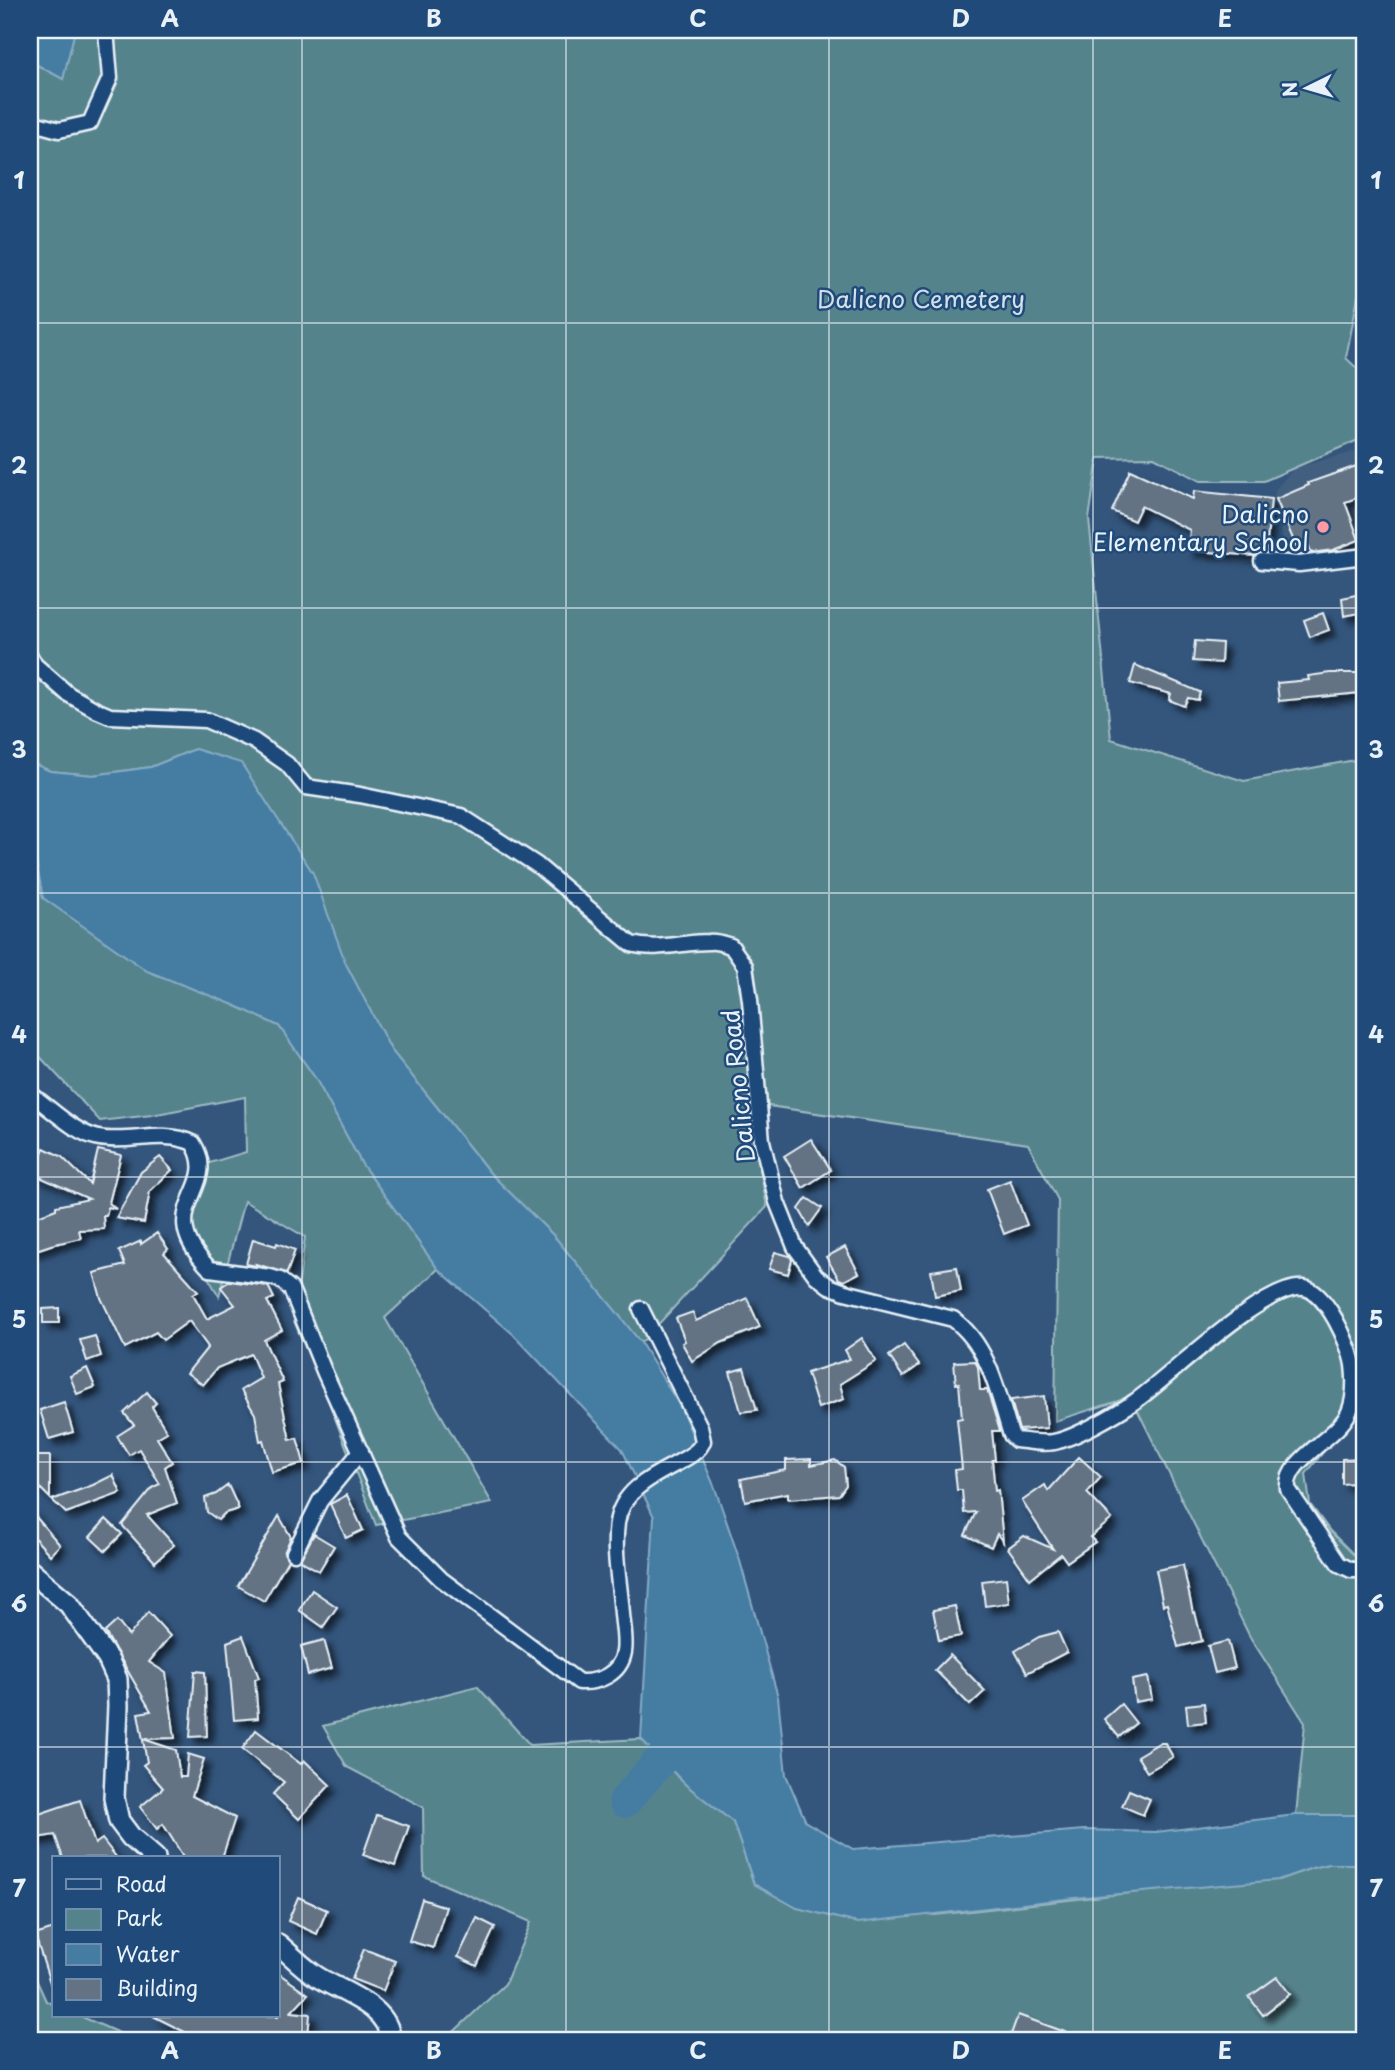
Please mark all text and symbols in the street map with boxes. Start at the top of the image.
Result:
text: A [161,0,179,35]
text: B [426,0,442,35]
text: C [689,0,707,35]
text: D [952,0,970,35]
text: E [1218,0,1232,35]
north arrow [1272,52,1342,122]
text: N [1274,81,1304,98]
text: 1 [14,162,25,197]
text: 1 [1371,162,1382,197]
park label: Dalicno Cemetery [817,280,1025,316]
text: 2 [11,447,27,482]
text: 2 [1368,447,1384,482]
place label: Dalicno Elementary School [1093,495,1309,559]
marker: Dalicno Elementary School [1315,519,1331,535]
text: 3 [11,731,27,766]
text: 3 [1368,731,1384,766]
street label: Dalicno Road [711,1008,763,1164]
text: 4 [11,1016,27,1051]
text: 4 [1368,1016,1384,1051]
text: 5 [12,1301,26,1336]
text: 5 [1369,1301,1383,1336]
text: 6 [11,1585,27,1620]
text: 6 [1368,1585,1384,1620]
legend [52,1856,280,2018]
text: Road [116,1867,167,1899]
text: 7 [12,1870,26,1905]
text: 7 [1369,1870,1383,1905]
text: Park [116,1901,163,1933]
text: Water [116,1937,180,1969]
text: Building [116,1971,198,2003]
text: A [161,2032,179,2067]
text: B [426,2032,442,2067]
text: C [689,2032,707,2067]
text: D [952,2032,970,2067]
text: E [1218,2032,1232,2067]

